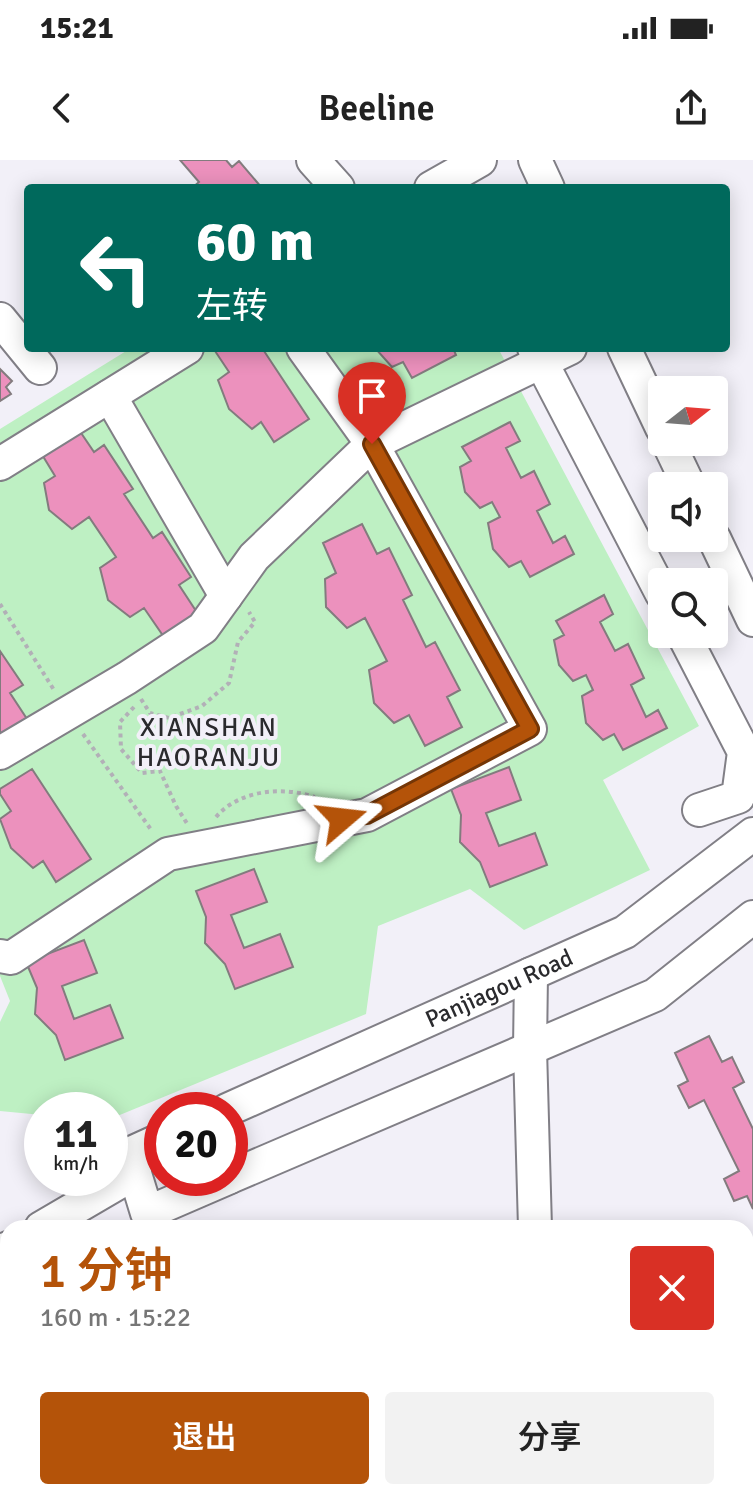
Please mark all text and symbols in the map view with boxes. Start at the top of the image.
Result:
text: 15:21 [40,10,114,47]
icon: back [40,86,84,130]
text: Beeline [318,86,435,131]
icon: share [669,86,713,130]
text: 60 m [196,207,314,276]
icon: left [64,216,168,320]
text: 左转 [196,284,268,329]
pin [338,362,406,444]
icon: arrive [350,374,394,418]
north arrow [648,376,728,456]
map controls [648,376,728,648]
button: sound [648,472,728,552]
button: search [648,568,728,648]
district label: XIANSHAN HAORANJU [137,712,281,774]
position arrow [300,777,384,861]
street label: Panjiagou Road [421,942,578,1034]
speed limit sign: 20 [144,1092,248,1196]
text: 11 [54,1109,98,1159]
text: km/h [53,1151,99,1176]
text: 1 分钟 [40,1242,172,1301]
button: close [630,1246,714,1330]
text: 160 m · 15:22 [40,1302,191,1334]
button: 退出 [40,1392,369,1484]
button: 分享 [385,1392,714,1484]

